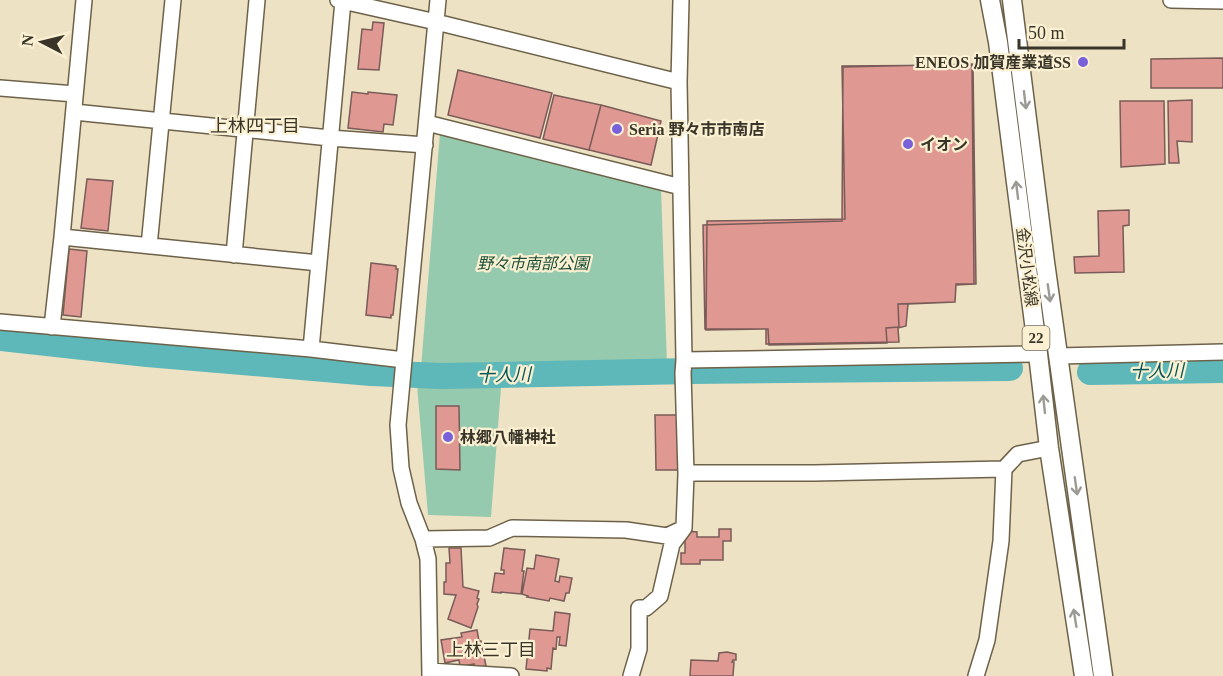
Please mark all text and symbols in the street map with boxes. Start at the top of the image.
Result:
north arrow [12,12,72,72]
scale bar [1019,12,1124,50]
text: 50 m [1028,23,1065,43]
text: N [18,33,37,47]
place label: ENEOS 加賀産業道SS [915,54,1071,71]
marker: ENEOS 加賀産業道SS [1076,55,1090,69]
one-way arrow [1020,89,1031,109]
district label: 上林四丁目 [210,116,300,136]
place label: Seria 野々市市南店 [629,121,765,138]
marker: Seria 野々市市南店 [610,122,624,136]
place label: イオン [920,136,968,153]
marker: イオン [901,137,915,151]
one-way arrow [1011,181,1022,201]
street label: 金沢小松線 [1014,226,1040,308]
park label: 野々市南部公園 [477,255,591,272]
one-way arrow [1044,283,1055,303]
road number: 22 [1022,326,1050,350]
water label: 十人川 [1130,360,1186,381]
water label: 十人川 [477,364,533,385]
one-way arrow [1038,395,1049,415]
place label: 林郷八幡神社 [460,428,556,446]
marker: 林郷八幡神社 [441,430,455,444]
one-way arrow [1071,476,1082,496]
one-way arrow [1069,609,1080,629]
district label: 上林三丁目 [446,640,536,660]

